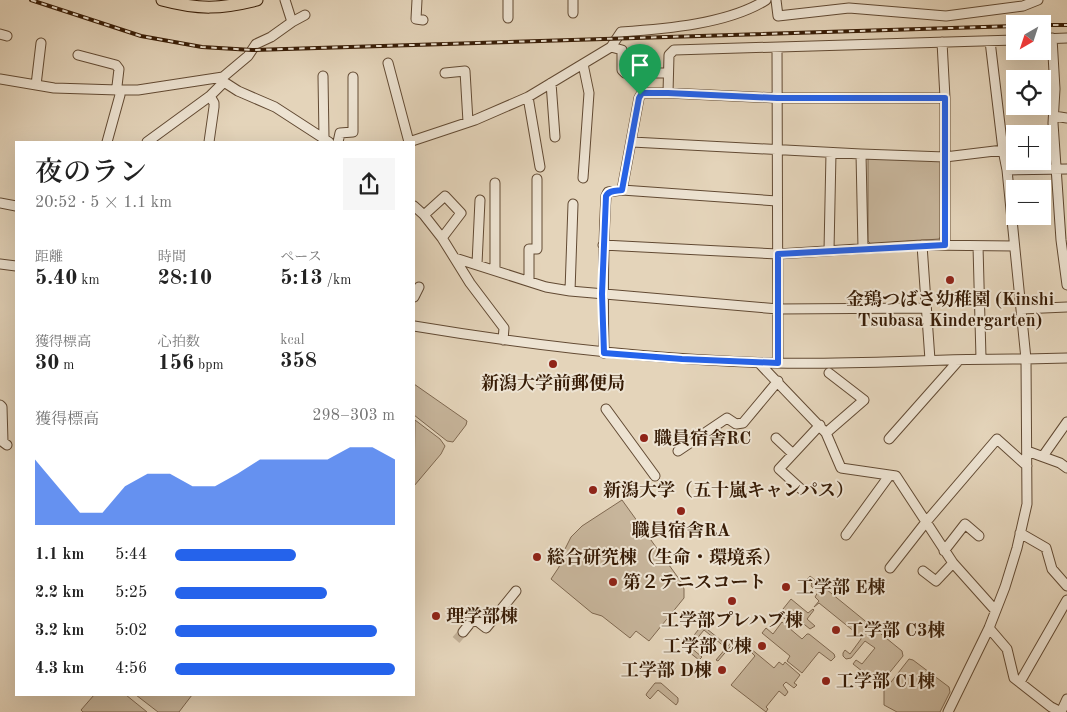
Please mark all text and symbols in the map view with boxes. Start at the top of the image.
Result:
north arrow [1006,15,1051,60]
map controls [1006,15,1051,225]
pin [619,44,661,95]
icon: arrive [626,51,654,79]
button: locate [1006,70,1051,115]
button: + [1006,125,1051,170]
button: share [343,158,395,210]
text: 夜のラン [35,160,147,188]
button: − [1006,180,1051,225]
text: 20:52 · 5 × 1.1 km [35,195,172,211]
text: 距離 [35,250,63,264]
text: 時間 [158,250,186,264]
text: ペース [280,250,322,264]
text: 5.40 [35,268,77,289]
text: 28:10 [158,268,212,289]
text: 5:13 [280,268,323,289]
text: km [77,273,100,287]
text: /km [323,273,351,287]
marker: 金鵄つばさ幼稚園 (Kinshi Tsubasa Kindergarten) [944,274,956,286]
place label: 金鵄つばさ幼稚園 (Kinshi Tsubasa Kindergarten) [846,289,1054,330]
text: kcal [280,333,304,347]
text: 獲得標高 [35,335,91,349]
text: 心拍数 [158,335,200,349]
text: 358 [280,351,317,372]
text: 30 [35,353,59,374]
text: 156 [158,353,194,374]
text: m [59,358,74,372]
text: bpm [194,358,224,372]
marker: 新潟大学前郵便局 [547,358,559,370]
place label: 新潟大学前郵便局 [481,373,625,393]
text: 298–303 m [312,408,395,424]
text: 獲得標高 [35,412,99,428]
place label: 職員宿舎RC [654,428,751,448]
marker: 職員宿舎RC [638,432,650,444]
place label: 新潟大学（五十嵐キャンパス） [603,480,854,500]
marker: 新潟大学（五十嵐キャンパス） [587,484,599,496]
marker: 職員宿舎RA [675,505,687,517]
place label: 職員宿舎RA [632,520,731,540]
text: 1.1 km [35,547,84,563]
text: 5:44 [115,547,147,563]
place label: 総合研究棟（生命・環境系） [547,547,781,567]
marker: 総合研究棟（生命・環境系） [531,551,543,563]
place label: 第２テニスコート [623,572,766,592]
marker: 第２テニスコート [607,576,619,588]
place label: 工学部 E棟 [796,577,885,597]
marker: 工学部 E棟 [780,581,792,593]
text: 2.2 km [35,585,84,601]
text: 5:25 [115,585,147,601]
marker: 工学部プレハブ棟 [726,595,738,607]
place label: 理学部棟 [446,606,518,626]
marker: 理学部棟 [430,610,442,622]
place label: 工学部プレハブ棟 [661,610,803,630]
place label: 工学部 C3棟 [846,620,945,640]
text: 3.2 km [35,623,84,639]
text: 5:02 [115,623,147,639]
marker: 工学部 C3棟 [830,624,842,636]
place label: 工学部 C棟 [663,636,752,656]
marker: 工学部 C棟 [756,640,768,652]
place label: 工学部 D棟 [621,660,712,680]
text: 4.3 km [35,661,84,677]
text: 4:56 [115,661,147,677]
marker: 工学部 D棟 [716,664,728,676]
place label: 工学部 C1棟 [836,671,935,691]
marker: 工学部 C1棟 [820,675,832,687]

